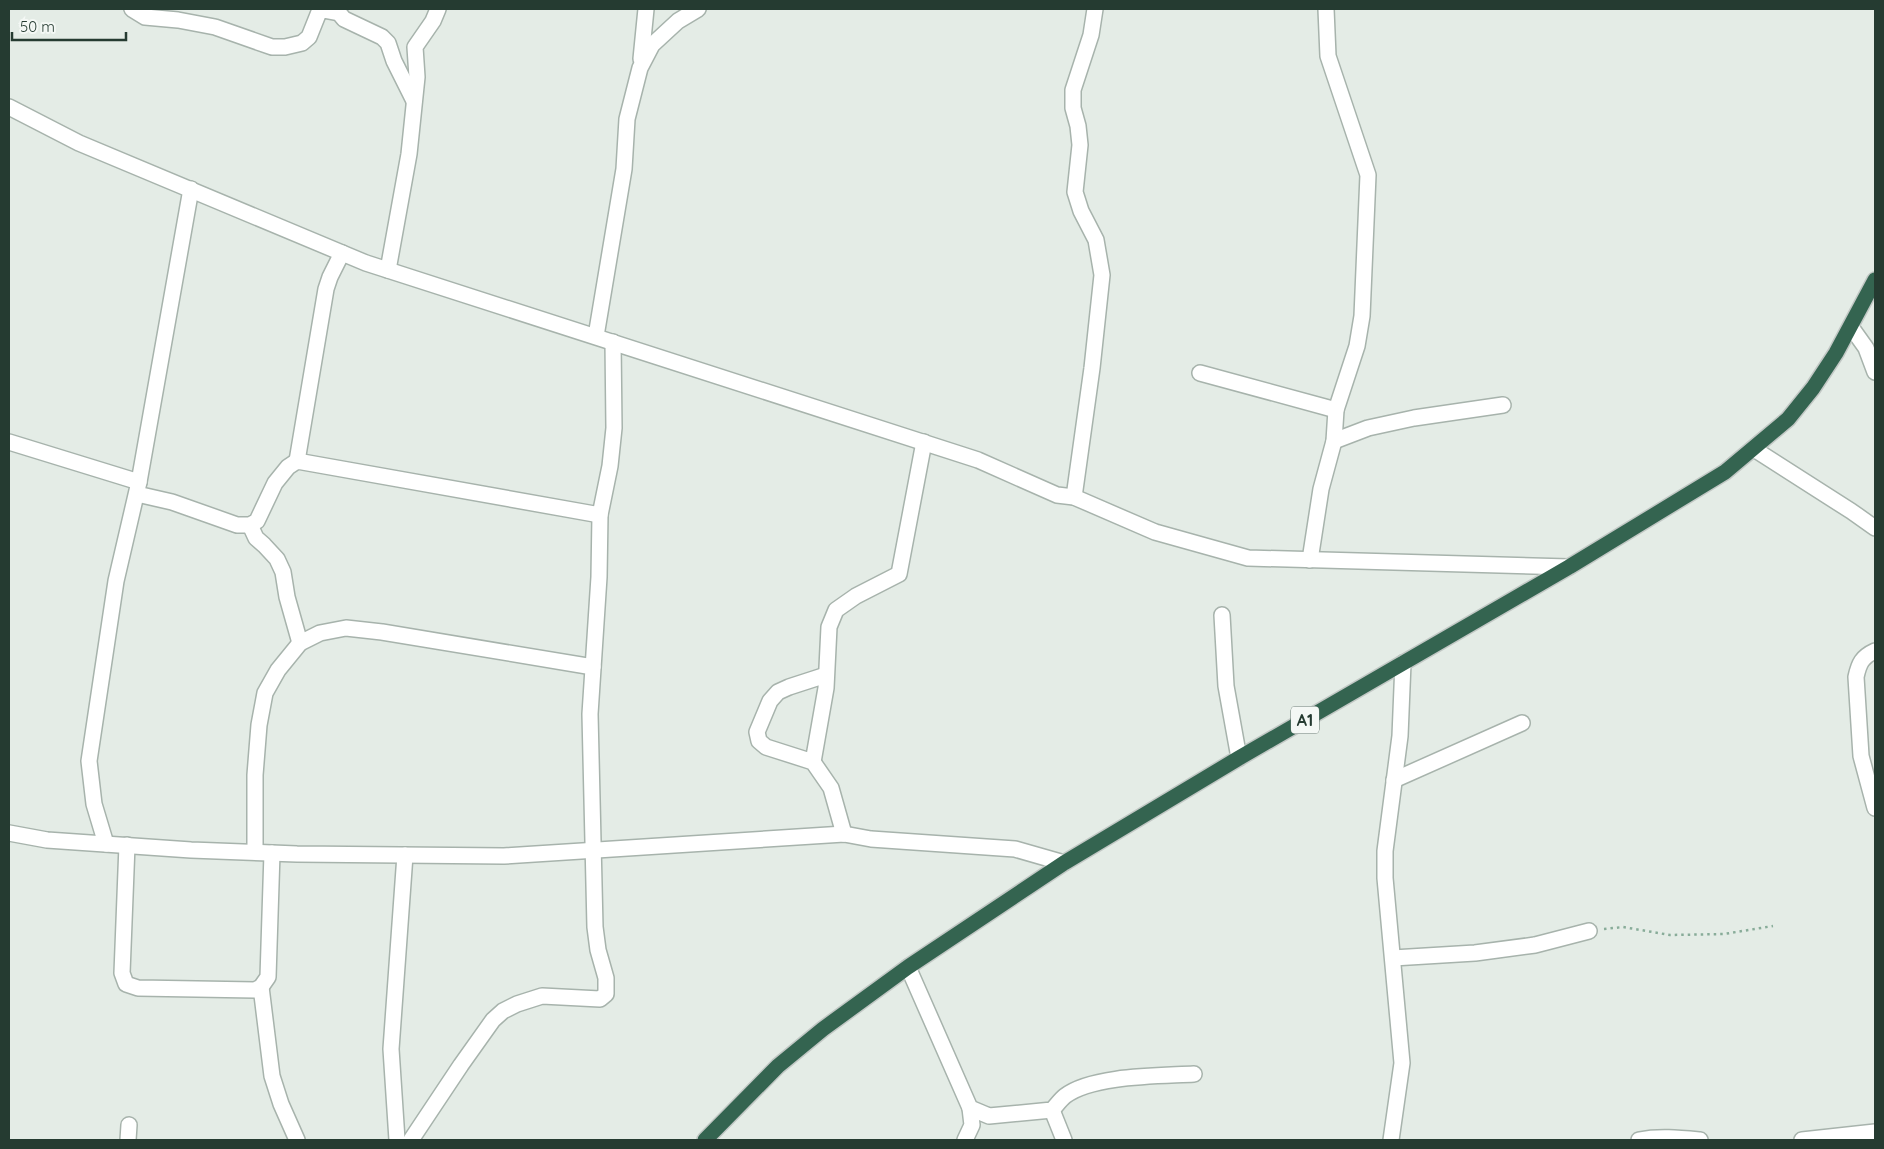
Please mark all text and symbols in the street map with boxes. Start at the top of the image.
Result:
scale bar [12,10,126,42]
text: 50 m [20,17,55,36]
road number: A1 [1291,706,1319,734]

